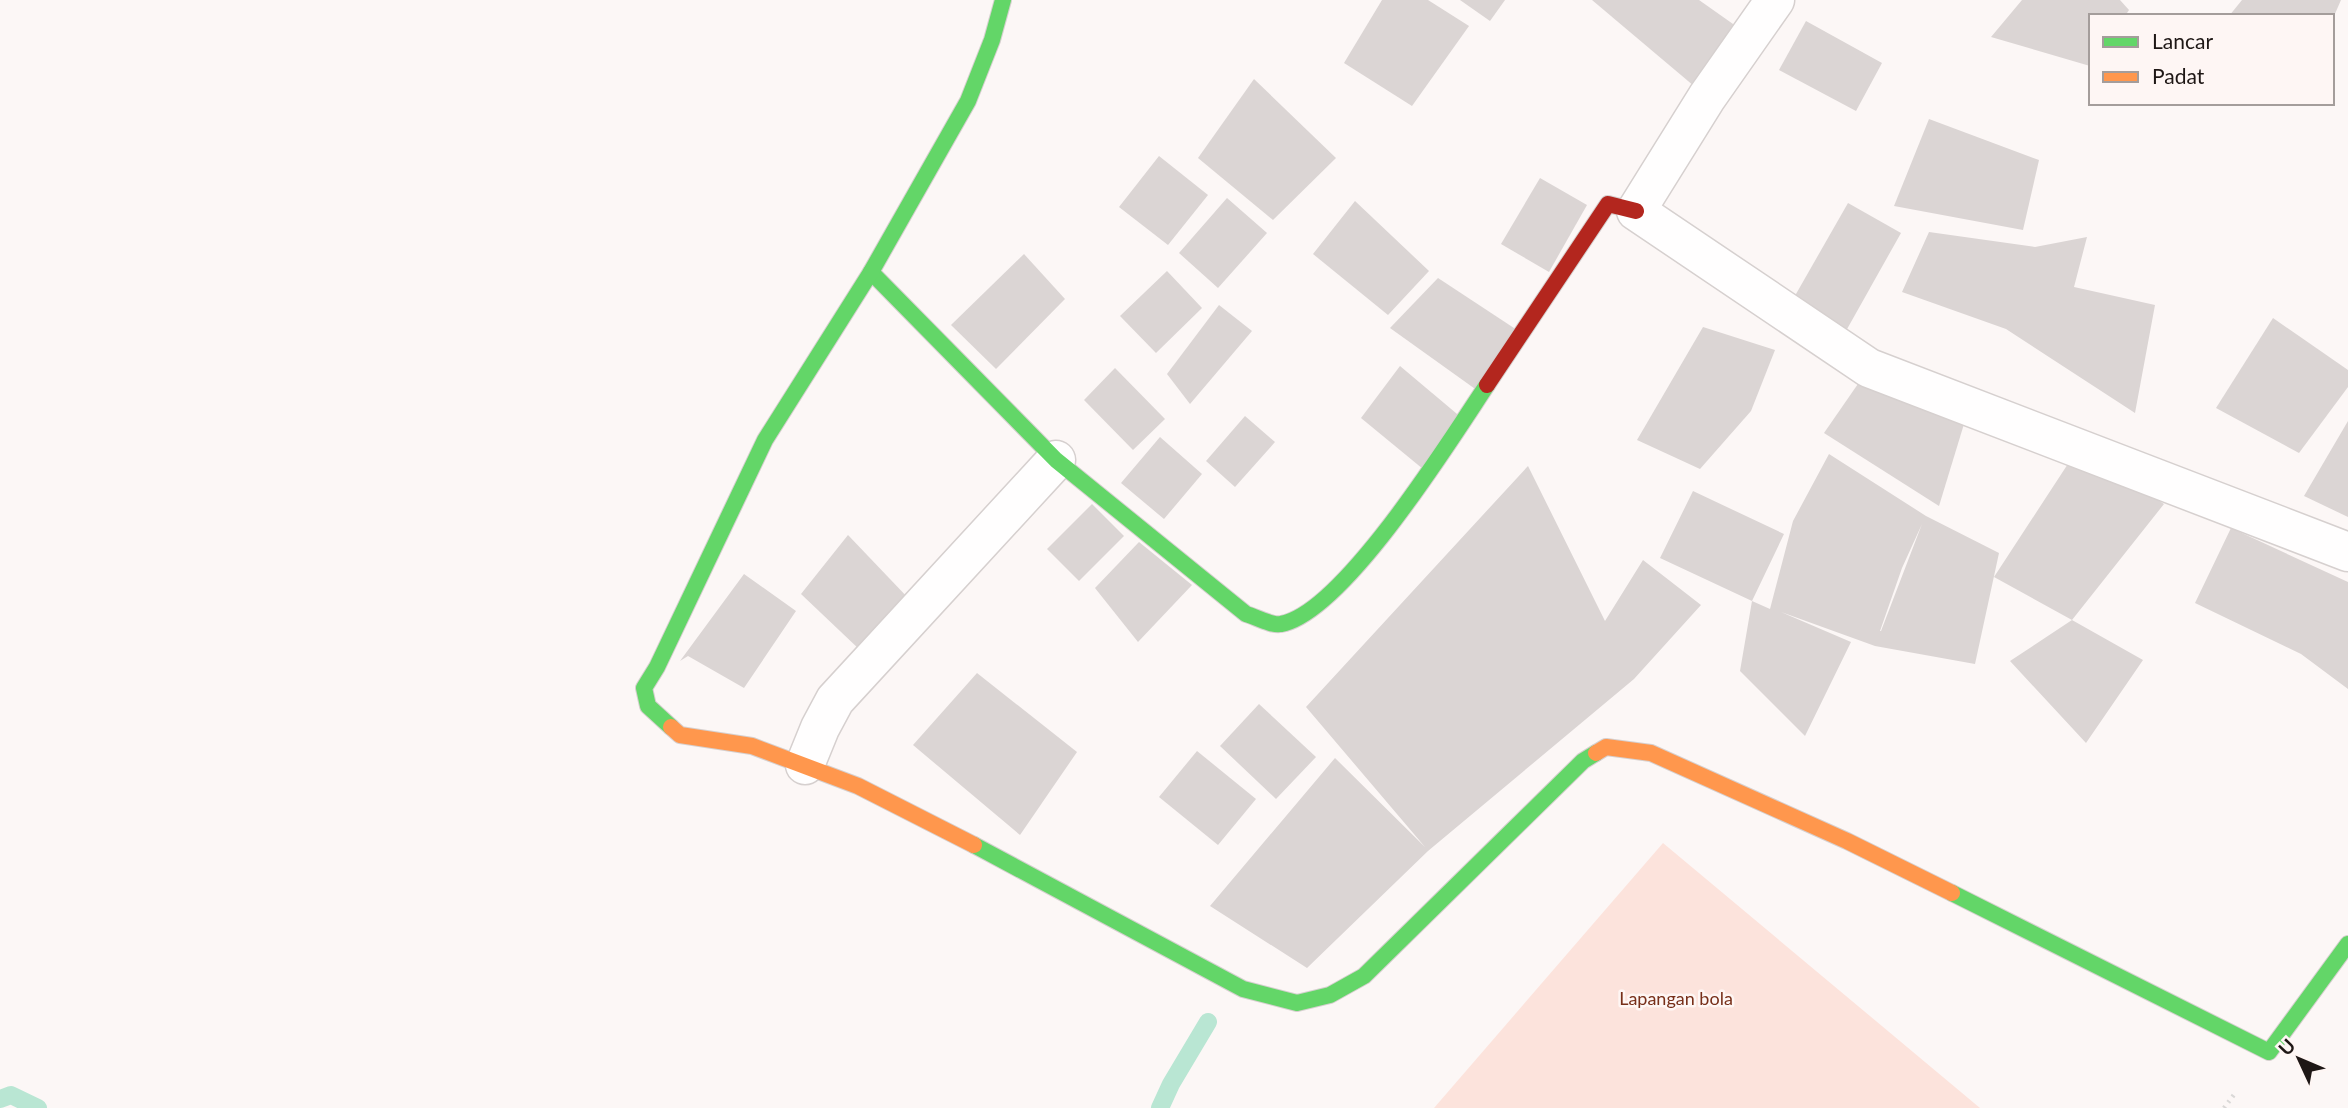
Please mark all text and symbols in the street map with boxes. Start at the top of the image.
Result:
legend [2089,14,2334,105]
text: Lancar [2152,28,2213,53]
text: Padat [2152,63,2205,88]
park label: Lapangan bola [1619,987,1733,1009]
north arrow [2264,1024,2334,1094]
text: U [2273,1034,2300,1060]

